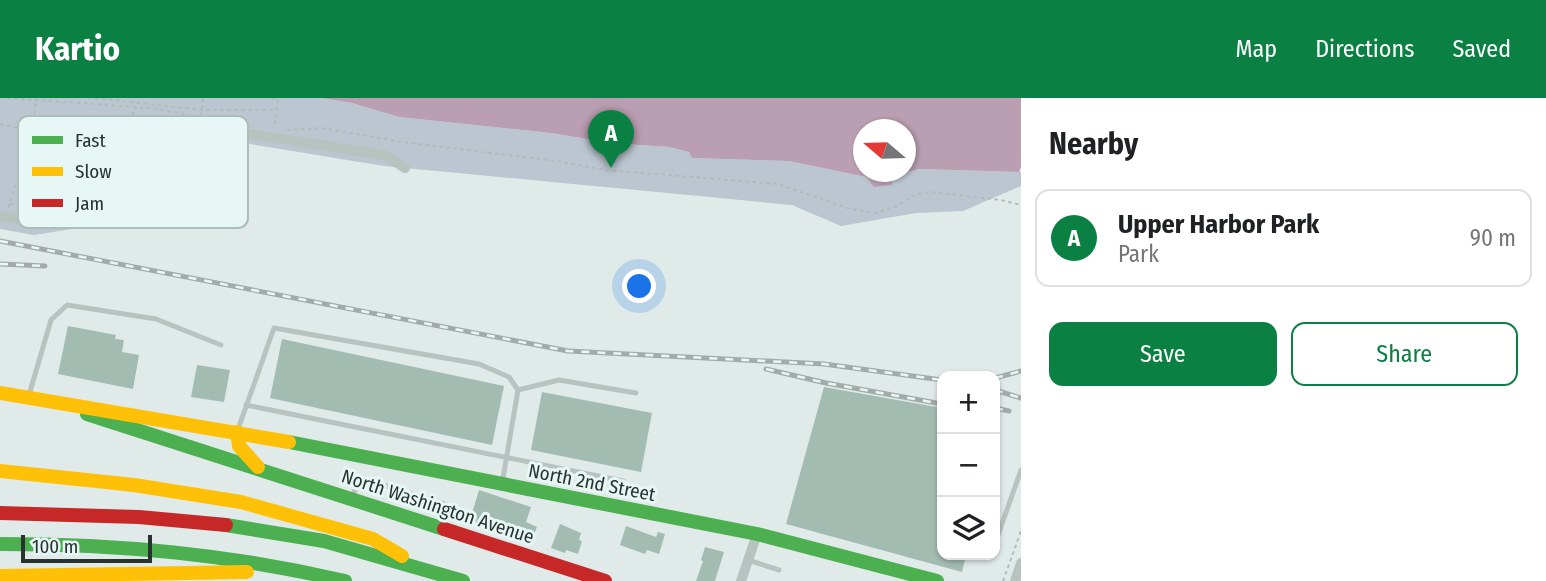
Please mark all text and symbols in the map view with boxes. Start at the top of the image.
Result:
text: Kartio [35,29,120,69]
text: Map [1236,35,1277,63]
text: Directions [1315,35,1414,63]
text: Saved [1452,35,1511,63]
pin: A [588,110,634,168]
legend [18,116,248,228]
north arrow [853,119,916,182]
text: Nearby [1049,126,1138,162]
text: Fast [75,129,106,152]
text: Slow [75,160,112,183]
text: Jam [75,192,104,215]
text: Upper Harbor Park [1118,209,1319,240]
text: A [1068,224,1080,252]
text: 90 m [1470,224,1516,252]
text: Park [1118,240,1159,268]
your location [622,269,656,303]
button: Save [1049,322,1277,386]
button: Share [1291,322,1518,386]
map controls [937,371,1000,560]
button: + [937,371,1000,434]
button: − [937,434,1000,497]
street label: North 2nd Street [527,459,658,506]
street label: North Washington Avenue [339,464,537,548]
button: layers [937,497,1000,560]
scale bar [21,532,152,564]
text: 100 m [32,535,78,558]

